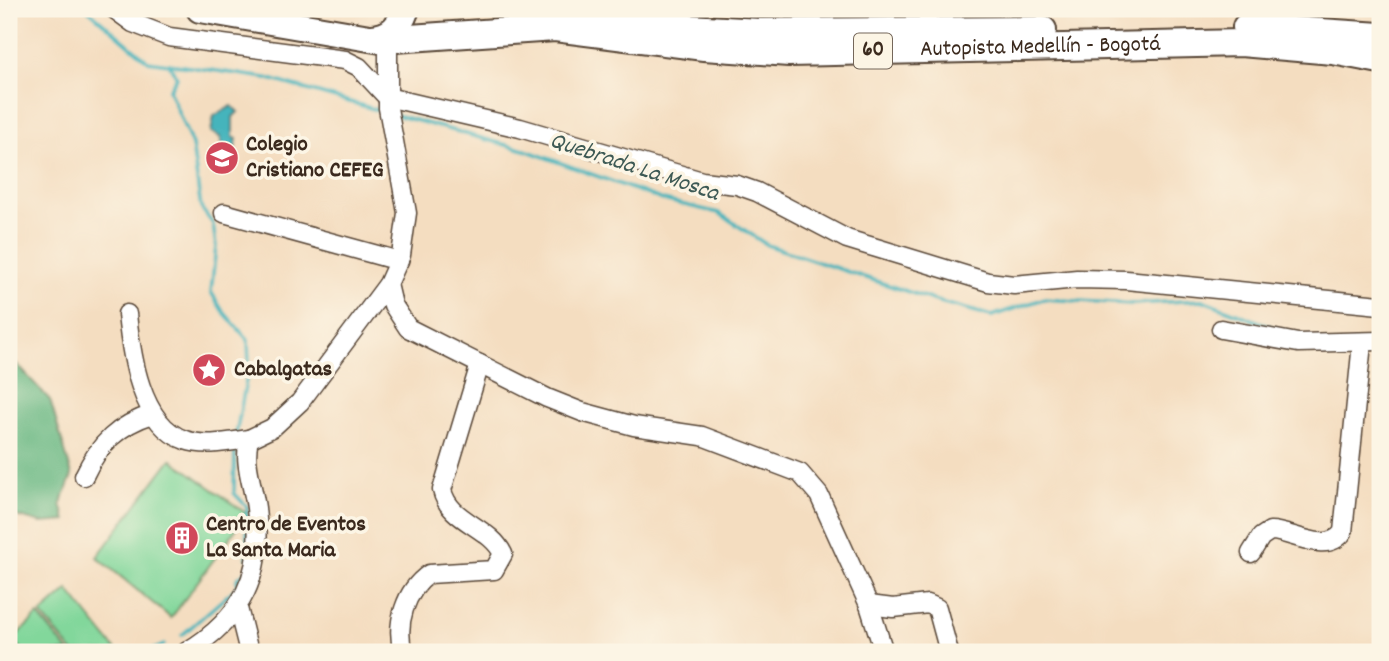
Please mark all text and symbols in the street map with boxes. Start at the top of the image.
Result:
street label: Autopista Medellín - Bogotá [920,28,1162,67]
road number: 60 [854,34,892,68]
water label: Quebrada La Mosca [545,125,724,212]
place label: Colegio Cristiano CEFEG [246,129,384,188]
school or university icon: Colegio Cristiano CEFEG [203,139,241,177]
place icon: Cabalgatas [190,351,228,389]
place label: Cabalgatas [234,354,333,387]
place label: Centro de Eventos La Santa Maria [206,509,366,568]
building icon: Centro de Eventos La Santa Maria [163,519,201,557]

